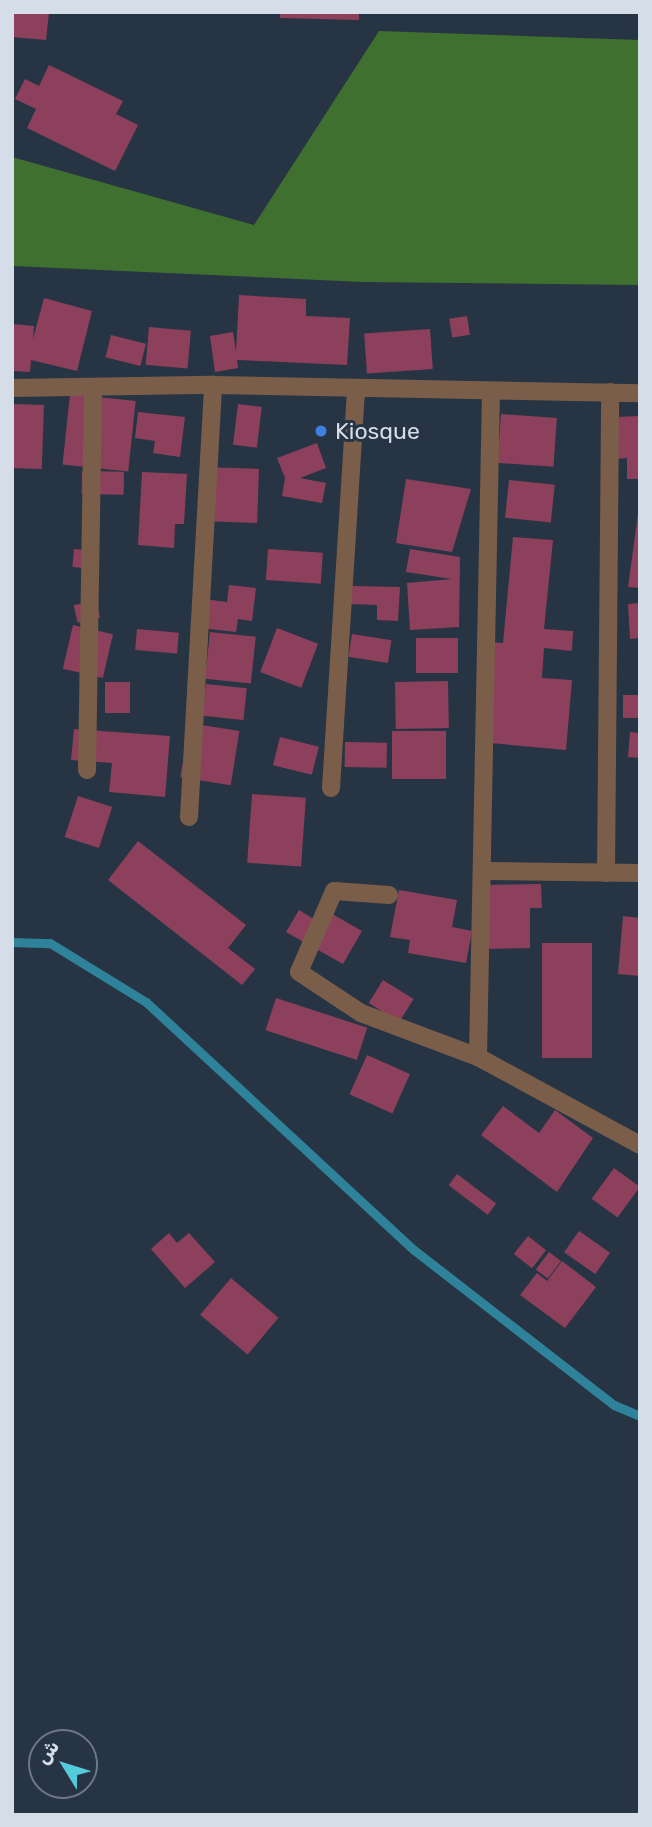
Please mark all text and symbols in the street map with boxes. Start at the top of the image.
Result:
place label: Kiosque [335,417,420,445]
marker: Kiosque [313,423,329,439]
north arrow [28,1729,98,1799]
text: ش [31,1735,64,1769]

